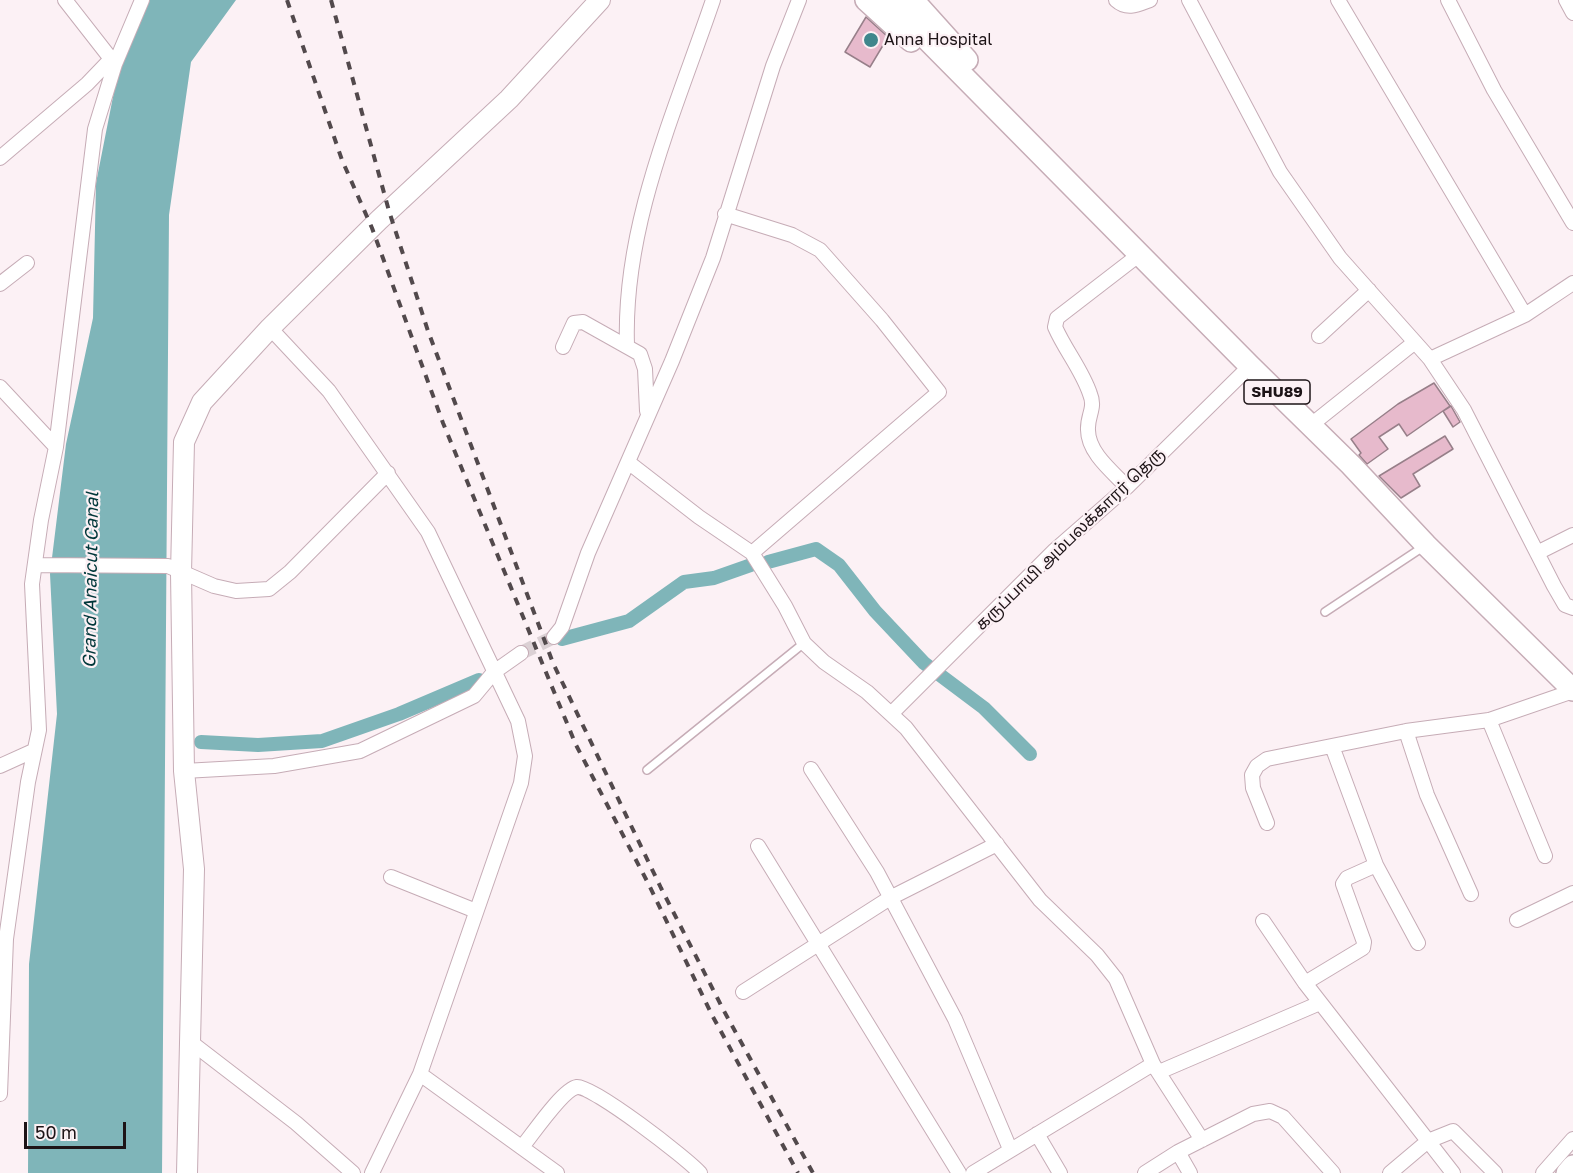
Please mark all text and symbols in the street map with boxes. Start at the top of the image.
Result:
place label: Anna Hospital [884,30,992,50]
marker: Anna Hospital [862,31,880,49]
road number: SHU89 [1244,380,1310,404]
street label: கருப்பாயி அம்பலக்காரர் தெரு [972,444,1168,634]
water label: Grand Anaicut Canal [79,492,103,668]
scale bar [27,1110,129,1148]
text: 50 m [35,1121,77,1143]

